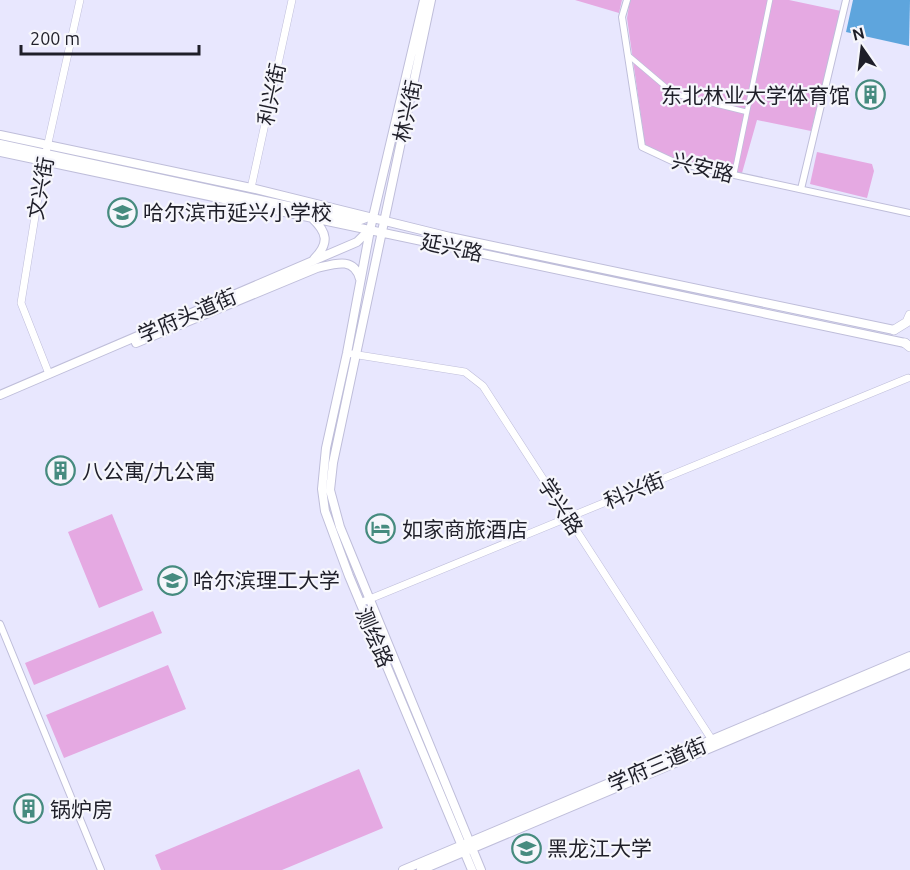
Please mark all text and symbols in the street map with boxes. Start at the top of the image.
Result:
scale bar [21,18,200,56]
north arrow [832,18,892,78]
text: N [850,23,866,44]
text: 200 m [30,28,80,48]
street label: 利兴街 [253,61,289,127]
street label: 林兴街 [389,78,425,144]
building icon: 东北林业大学体育馆 [855,79,887,111]
place label: 东北林业大学体育馆 [661,83,850,107]
street label: 兴安路 [670,148,736,186]
street label: 文兴街 [23,155,57,221]
school or university icon: 哈尔滨市延兴小学校 [106,196,138,228]
place label: 哈尔滨市延兴小学校 [143,200,332,224]
street label: 延兴路 [419,229,485,265]
street label: 学府头道街 [134,283,240,347]
building icon: 八公寓/九公寓 [45,455,77,487]
place label: 八公寓/九公寓 [82,459,216,483]
street label: 科兴街 [600,467,668,513]
street label: 学兴路 [534,473,588,539]
hotel icon: 如家商旅酒店 [365,513,397,545]
place label: 如家商旅酒店 [402,517,528,541]
school or university icon: 哈尔滨理工大学 [156,564,188,596]
place label: 哈尔滨理工大学 [193,568,340,592]
street label: 测绘路 [352,603,398,671]
street label: 学府三道街 [604,732,710,796]
building icon: 锅炉房 [13,793,45,825]
place label: 锅炉房 [50,797,113,821]
school or university icon: 黑龙江大学 [510,832,542,864]
place label: 黑龙江大学 [547,836,652,860]

